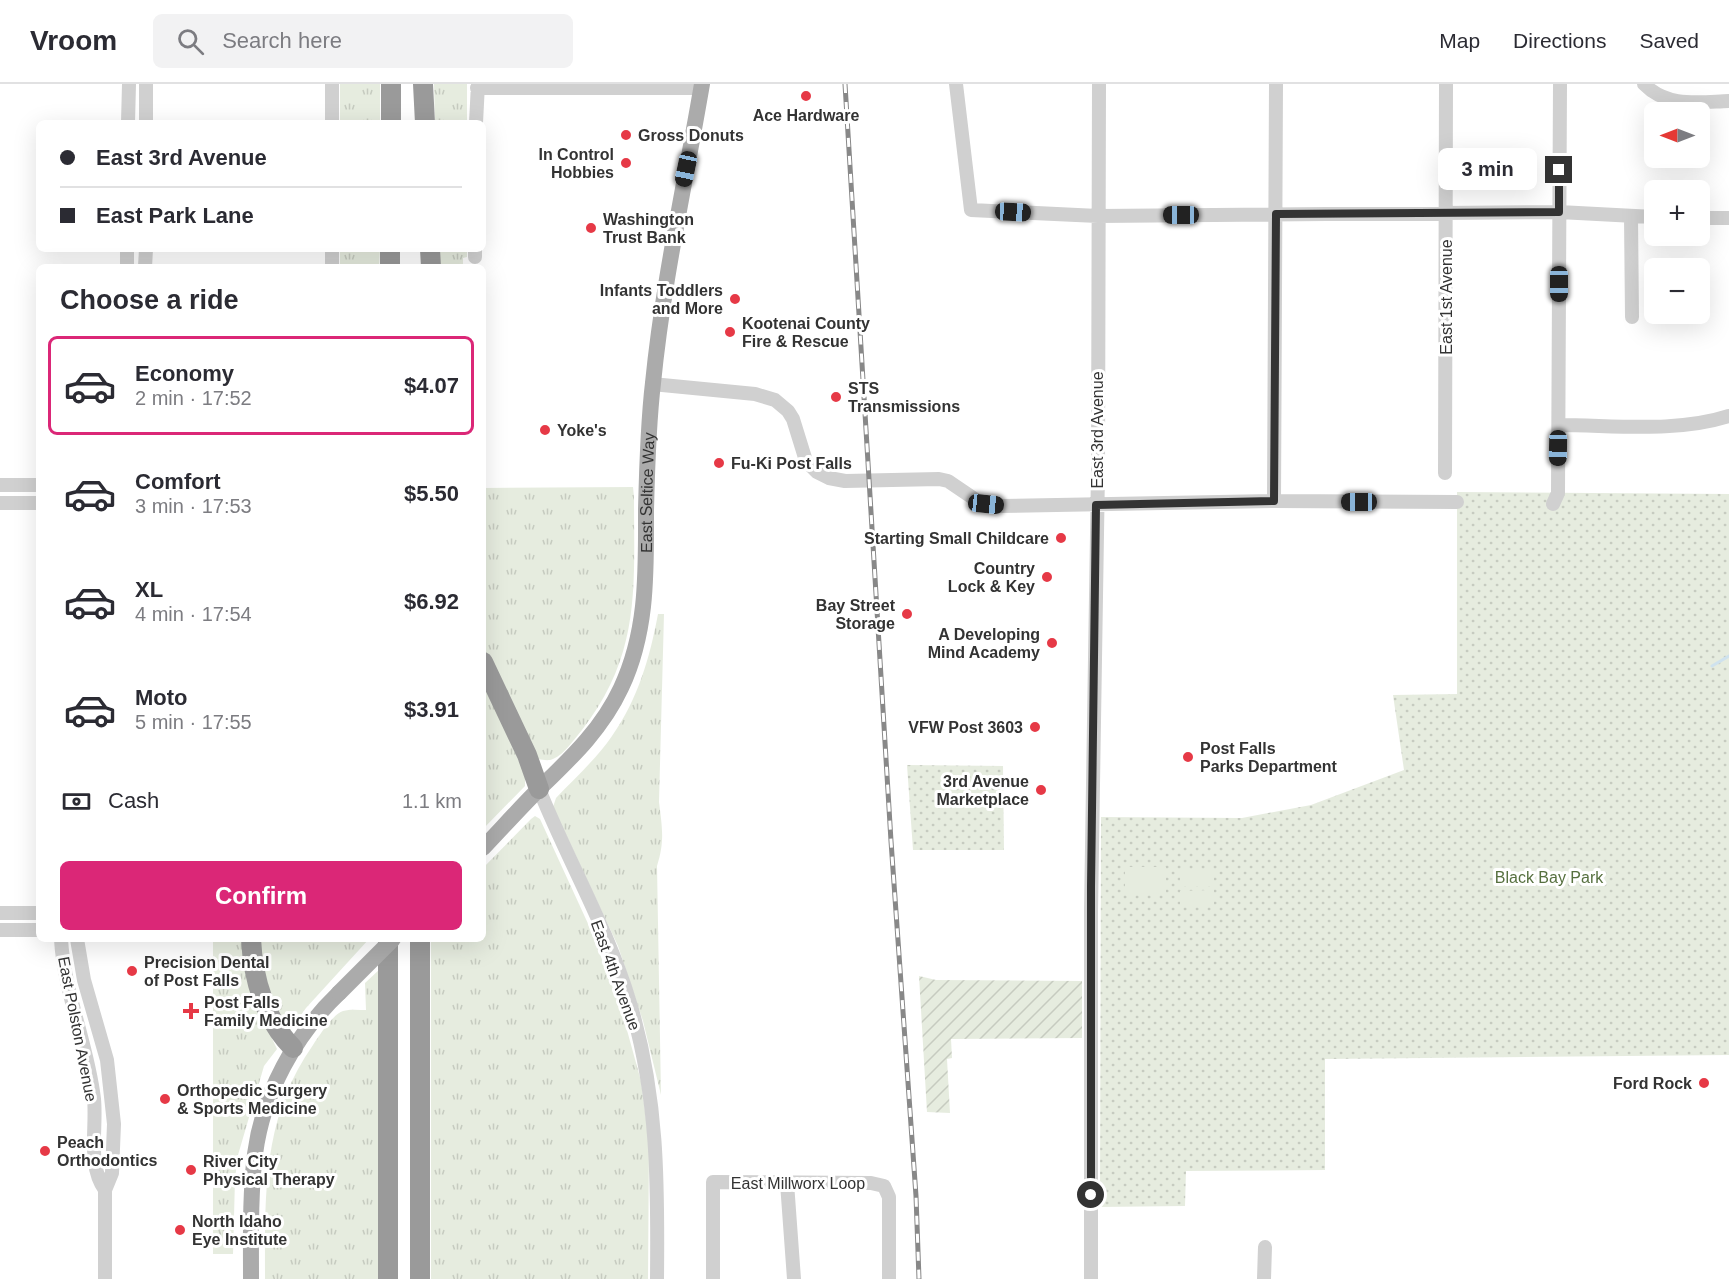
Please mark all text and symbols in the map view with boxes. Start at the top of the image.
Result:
search box [153,14,573,68]
text: Vroom [30,25,117,56]
icon: search [174,25,207,58]
text: Search here [222,28,342,53]
text: Map [1439,29,1480,52]
text: Directions [1513,29,1606,52]
text: Saved [1639,29,1699,52]
marker: Ace Hardware [799,89,813,103]
north arrow [1644,102,1710,168]
map controls [1644,102,1710,324]
place label: Ace Hardware [753,107,859,124]
place label: Gross Donuts [638,127,744,144]
marker: Gross Donuts [619,128,633,142]
text: East 3rd Avenue [96,145,267,170]
place label: In Control Hobbies [538,146,614,181]
callout: 3 min [1439,149,1538,191]
car [673,150,699,188]
marker: In Control Hobbies [619,156,633,170]
route end [1545,156,1572,183]
text: 3 min [1461,158,1514,180]
button: + [1644,180,1710,246]
car [995,202,1031,222]
text: East Park Lane [96,203,254,228]
car [1163,206,1199,224]
place label: Washington Trust Bank [603,211,694,246]
marker: Washington Trust Bank [584,221,598,235]
street label: East 1st Avenue [1438,239,1455,355]
button: − [1644,258,1710,324]
car [1550,266,1568,302]
place label: Infants Toddlers and More [600,282,723,317]
text: Choose a ride [60,285,239,315]
marker: Infants Toddlers and More [728,292,742,306]
place label: Kootenai County Fire & Rescue [742,315,870,350]
marker: Kootenai County Fire & Rescue [723,325,737,339]
icon: car [63,359,117,413]
text: Economy [135,361,234,386]
street label: East 3rd Avenue [1089,371,1106,489]
text: $4.07 [404,373,459,398]
place label: STS Transmissions [848,380,960,415]
text: 2 min · 17:52 [135,387,252,409]
marker: STS Transmissions [829,390,843,404]
place label: Yoke's [557,422,607,439]
marker: Yoke's [538,423,552,437]
car [1549,430,1567,466]
street label: East Seltice Way [638,432,658,553]
place label: Fu-Ki Post Falls [731,455,852,472]
marker: Fu-Ki Post Falls [712,456,726,470]
icon: car [63,467,117,521]
text: Comfort [135,469,221,494]
text: $5.50 [404,481,459,506]
car [967,493,1005,515]
car [1341,493,1377,511]
text: 3 min · 17:53 [135,495,252,517]
place label: Starting Small Childcare [864,530,1049,547]
marker: Starting Small Childcare [1054,531,1068,545]
place label: Country Lock & Key [948,560,1035,595]
marker: Country Lock & Key [1040,570,1054,584]
icon: car [63,575,117,629]
text: XL [135,577,163,602]
text: $6.92 [404,589,459,614]
place label: Bay Street Storage [816,597,896,632]
text: 4 min · 17:54 [135,603,252,625]
marker: Bay Street Storage [900,607,914,621]
place label: A Developing Mind Academy [928,626,1040,661]
marker: A Developing Mind Academy [1045,636,1059,650]
icon: car [63,683,117,737]
text: Moto [135,685,188,710]
text: $3.91 [404,697,459,722]
text: 5 min · 17:55 [135,711,252,733]
place label: VFW Post 3603 [908,719,1023,736]
marker: VFW Post 3603 [1028,720,1042,734]
place label: Post Falls Parks Department [1200,740,1338,775]
marker: Post Falls Parks Department [1181,750,1195,764]
place label: 3rd Avenue Marketplace [937,773,1029,808]
marker: 3rd Avenue Marketplace [1034,783,1048,797]
icon: cash [60,785,93,818]
text: Cash [108,788,159,813]
text: 1.1 km [402,790,462,812]
button: Confirm [60,861,462,930]
park label: Black Bay Park [1495,869,1604,886]
street label: East 4th Avenue [588,918,643,1033]
place label: Precision Dental of Post Falls [144,954,269,989]
street label: East Polston Avenue [55,955,100,1103]
marker: Precision Dental of Post Falls [125,964,139,978]
place label: Post Falls Family Medicine [204,994,328,1029]
marker: Post Falls Family Medicine [182,1002,200,1020]
place label: Ford Rock [1613,1075,1692,1092]
marker: Ford Rock [1697,1076,1711,1090]
place label: Orthopedic Surgery & Sports Medicine [177,1082,327,1117]
marker: Orthopedic Surgery & Sports Medicine [158,1092,172,1106]
place label: Peach Orthodontics [57,1134,158,1169]
marker: Peach Orthodontics [38,1144,52,1158]
place label: River City Physical Therapy [203,1153,335,1188]
marker: River City Physical Therapy [184,1163,198,1177]
street label: East Millworx Loop [731,1175,865,1192]
route start [1077,1181,1104,1208]
place label: North Idaho Eye Institute [192,1213,287,1248]
marker: North Idaho Eye Institute [173,1223,187,1237]

